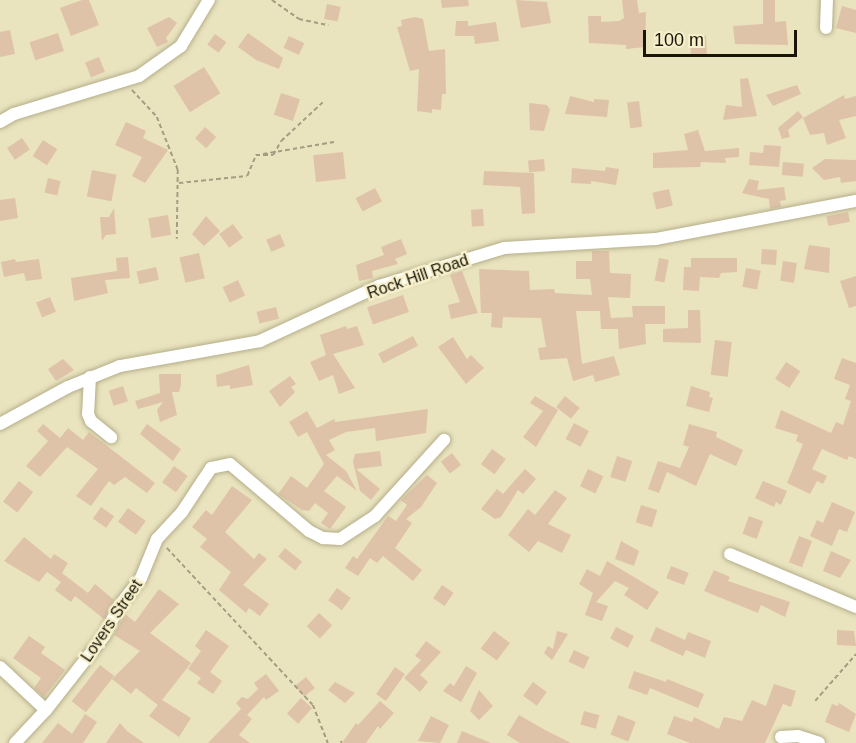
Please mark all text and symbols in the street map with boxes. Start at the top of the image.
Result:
scale bar [646,18,800,56]
text: 100 m [654,30,704,50]
street label: Rock Hill Road [365,251,471,303]
street label: Lovers Street [77,576,147,666]

